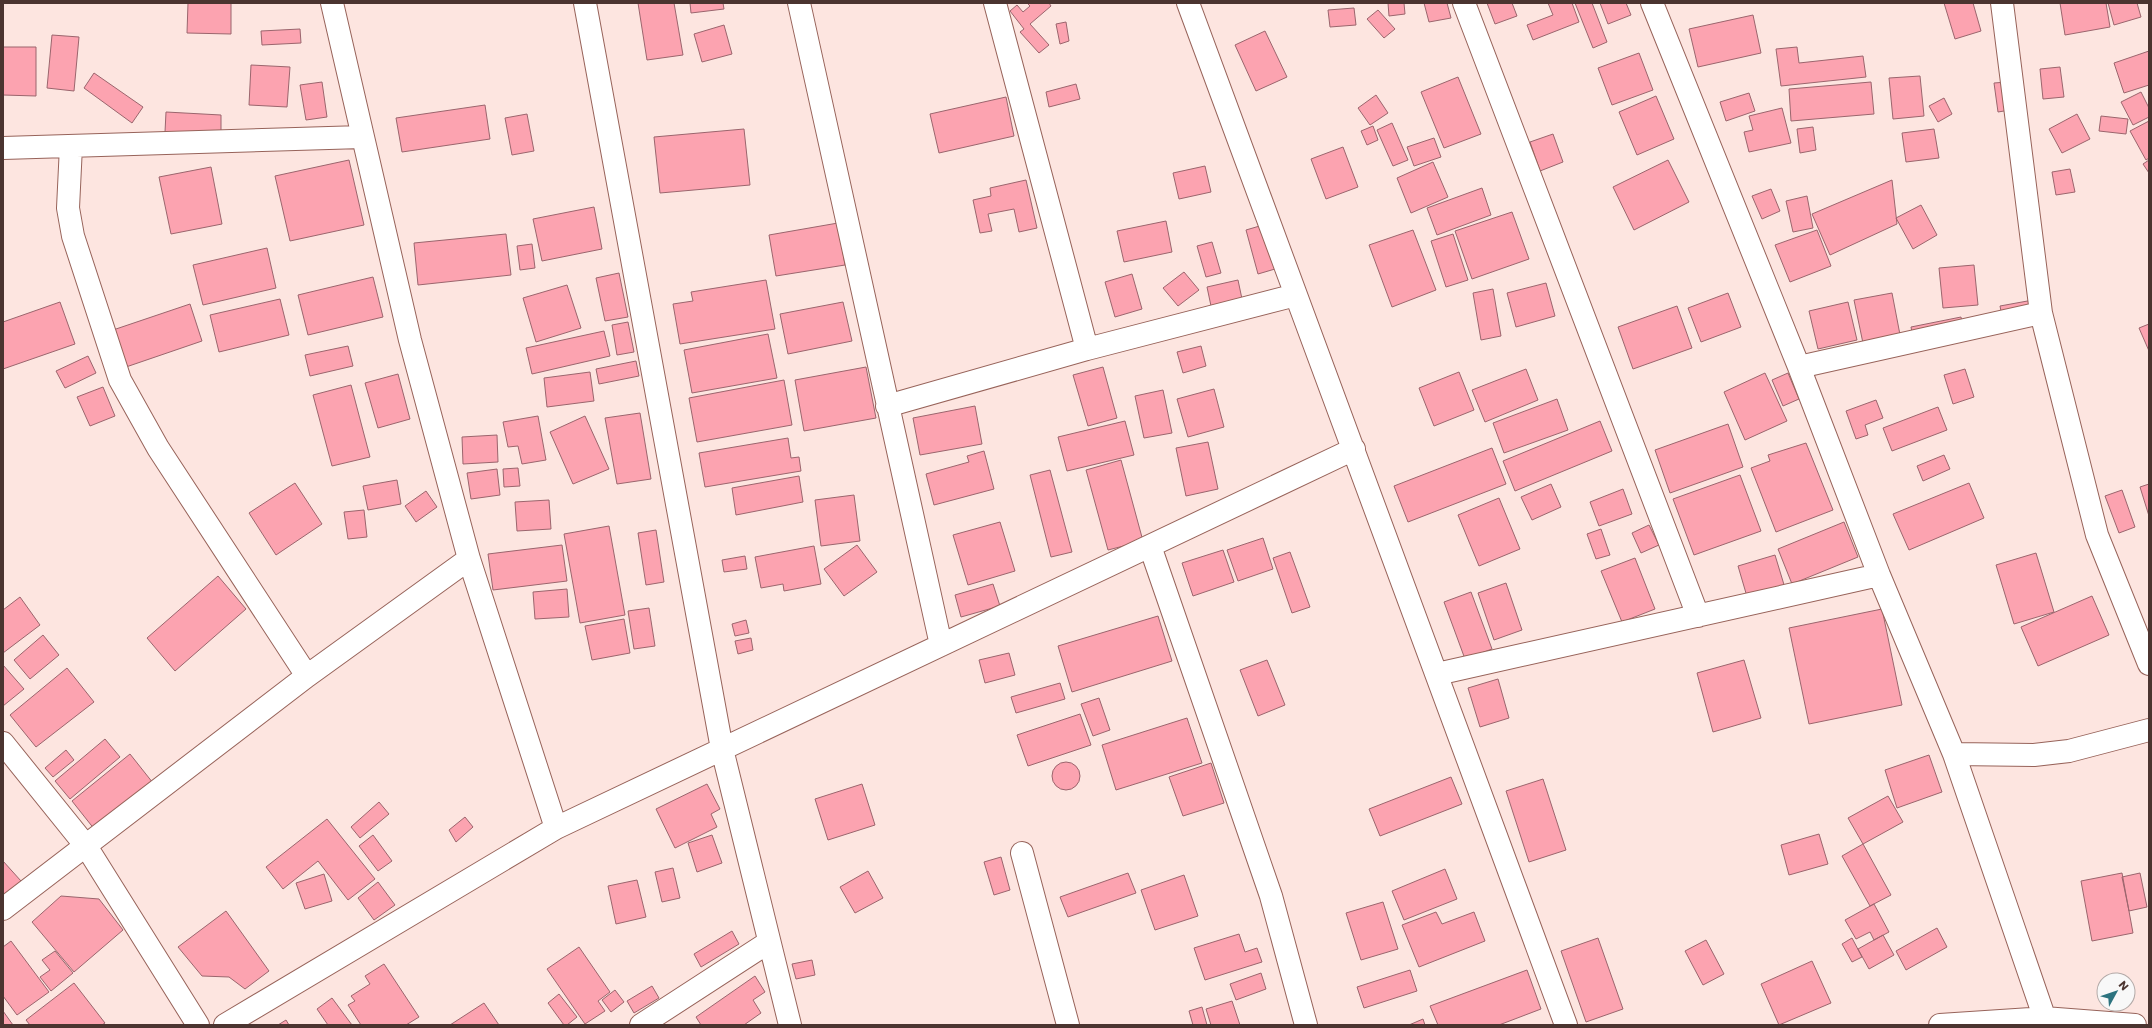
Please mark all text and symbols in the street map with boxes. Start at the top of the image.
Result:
north arrow [2096,972,2136,1012]
text: N [2115,977,2132,994]

